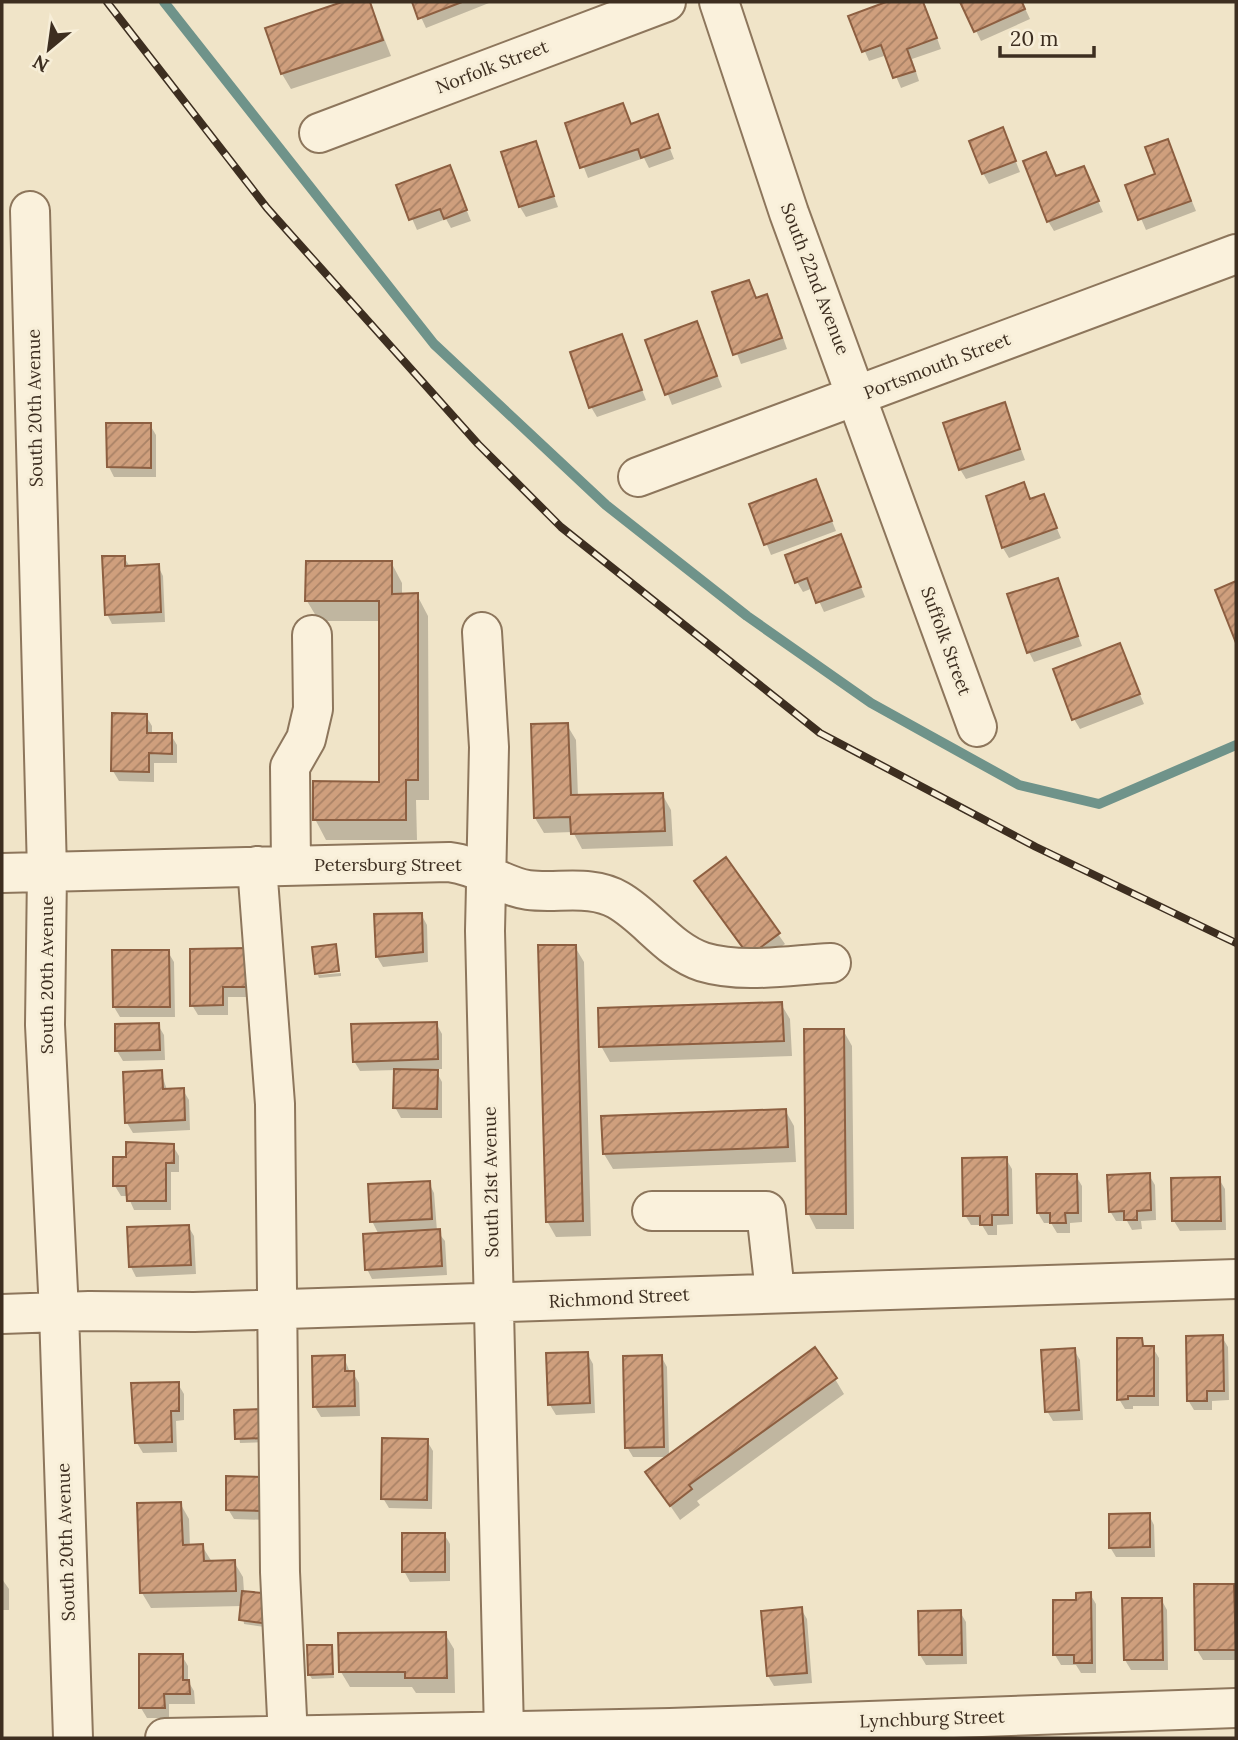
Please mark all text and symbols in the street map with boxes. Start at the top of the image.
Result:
north arrow [14,14,84,84]
scale bar [1000,14,1094,58]
text: 20 m [1010,25,1059,52]
street label: Norfolk Street [432,35,551,99]
text: N [28,50,53,78]
street label: South 22nd Avenue [776,200,855,358]
street label: Portsmouth Street [860,327,1013,404]
street label: South 20th Avenue [22,328,47,487]
street label: Suffolk Street [916,583,977,698]
street label: Petersburg Street [314,853,462,876]
street label: South 20th Avenue [35,896,58,1054]
street label: South 21st Avenue [478,1106,503,1258]
street label: Richmond Street [548,1282,690,1313]
street label: South 20th Avenue [51,1462,80,1622]
street label: Lynchburg Street [859,1704,1005,1733]

